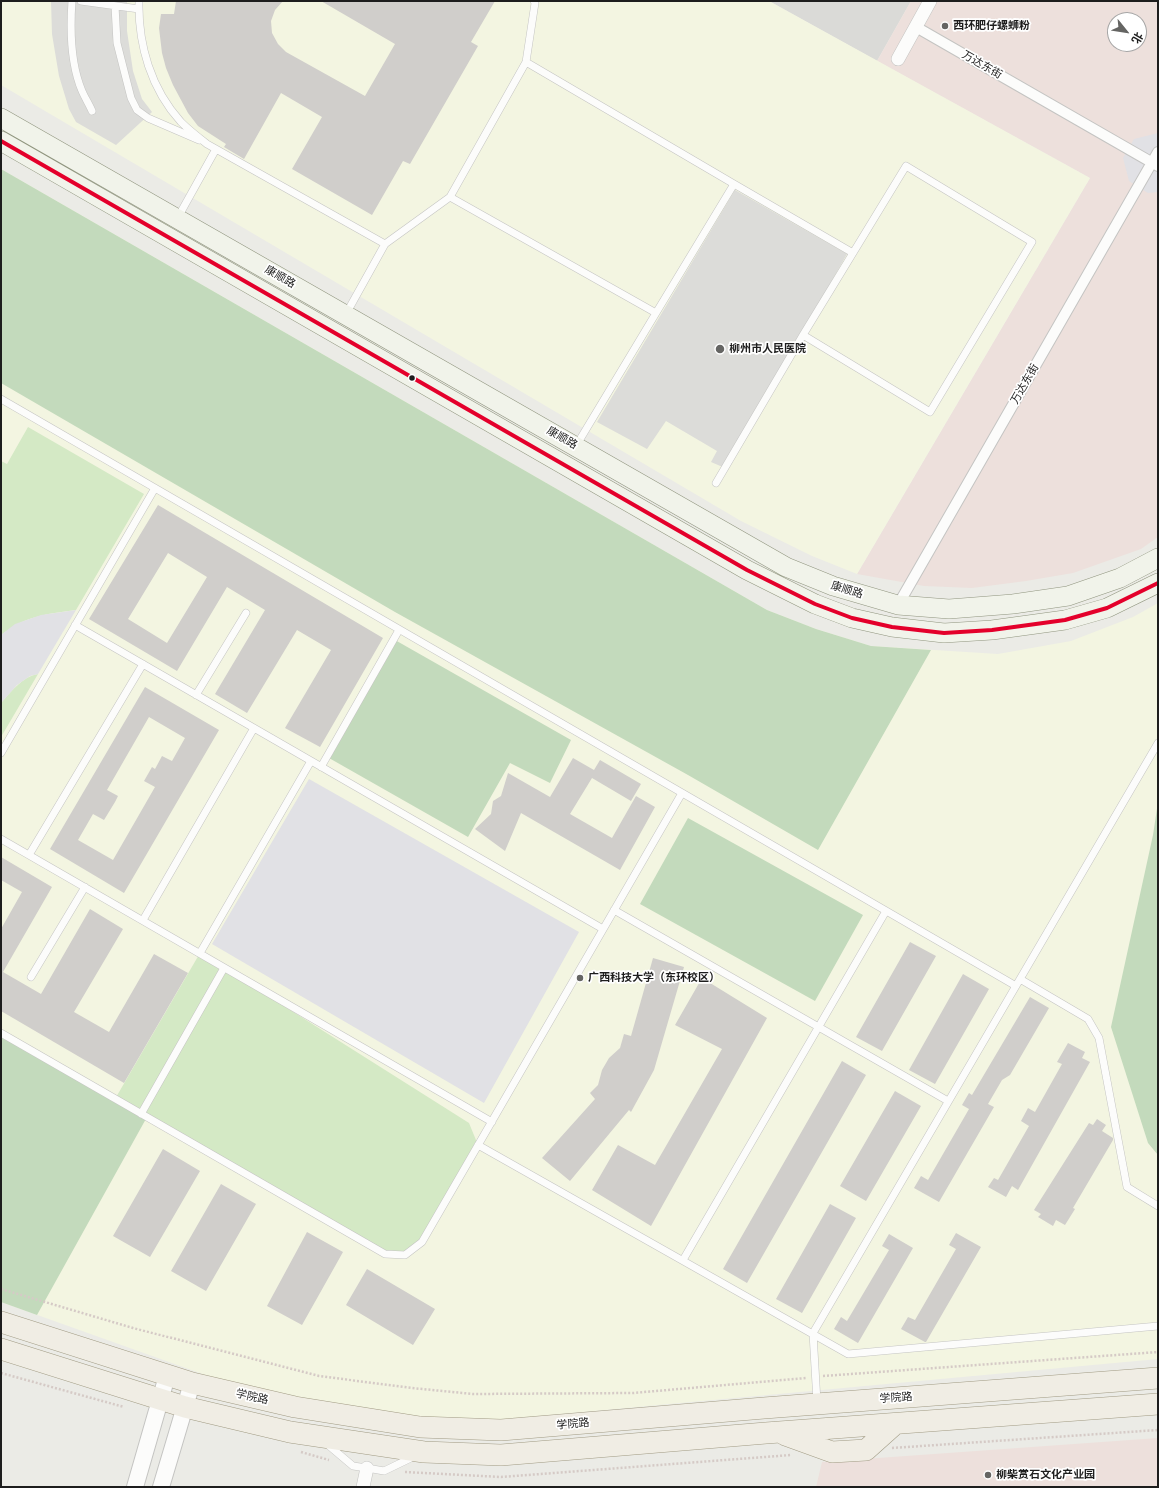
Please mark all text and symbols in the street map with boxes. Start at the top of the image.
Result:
north arrow [1107,12,1147,52]
place label: 西环肥仔螺蛳粉 [953,19,1030,33]
marker: 西环肥仔螺蛳粉 [940,21,950,31]
text: 北 [1129,30,1145,46]
street label: 万达东街 [960,48,1004,82]
street label: 康顺路 [262,263,298,291]
place label: 柳州市人民医院 [729,342,806,356]
marker: 柳州市人民医院 [714,343,726,355]
street label: 万达东街 [1008,362,1042,406]
unlabelled marker [407,373,417,383]
street label: 康顺路 [544,424,580,452]
street label: 康顺路 [829,579,865,601]
place label: 广西科技大学（东环校区） [588,971,720,985]
marker: 广西科技大学（东环校区） [575,973,585,983]
street label: 学院路 [234,1387,270,1407]
street label: 学院路 [879,1390,913,1406]
street label: 学院路 [556,1416,590,1432]
place label: 柳柴赏石文化产业园 [996,1468,1095,1482]
marker: 柳柴赏石文化产业园 [983,1470,993,1480]

